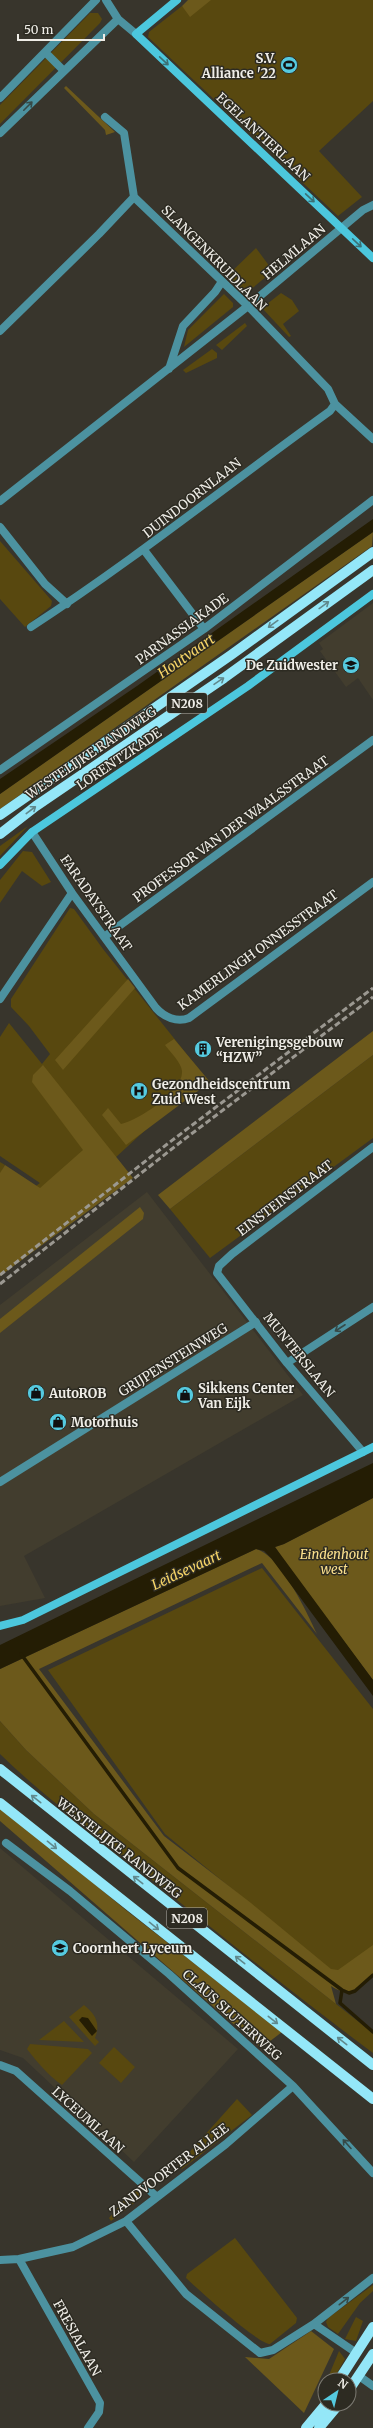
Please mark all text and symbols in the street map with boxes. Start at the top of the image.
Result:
scale bar [18,16,104,42]
text: 50 m [24,22,53,37]
place label: S.V. Alliance '22 [201,50,276,82]
sports icon: S.V. Alliance '22 [279,55,299,75]
one-way arrow [159,56,169,66]
street label: EGELANTIERLAAN [212,89,314,185]
one-way arrow [23,101,33,111]
one-way arrow [304,194,315,203]
street label: SLANGENKRUIDLAAN [158,202,270,314]
street label: HELMLAAN [259,221,329,283]
one-way arrow [352,239,362,248]
street label: DUINDOORNLAAN [139,454,245,542]
street label: PARNASSIAKADE [132,589,232,668]
one-way arrow [319,601,330,609]
one-way arrow [268,620,279,628]
water label: Houtvaart [153,630,218,683]
school or university icon: De Zuidwester [341,655,361,675]
place label: De Zuidwester [246,657,338,674]
one-way arrow [213,677,224,685]
road number: N208 [167,693,207,713]
street label: WESTELIJKE RANDWEG [22,703,160,804]
street label: LORENTZKADE [73,724,165,794]
street label: PROFESSOR VAN DER WAALSSTRAAT [130,752,332,906]
one-way arrow [25,806,36,814]
street label: FARADAYSTRAAT [56,851,136,955]
street label: KAMERLINGH ONNESSTRAAT [174,886,342,1014]
place label: Verenigingsgebouw “HZW” [215,1034,344,1066]
building icon: Verenigingsgebouw “HZW” [193,1039,213,1059]
place label: Gezondheidscentrum Zuid West [152,1076,290,1108]
hospital icon: Gezondheidscentrum Zuid West [129,1081,149,1101]
street label: EINSTEINSTRAAT [234,1156,336,1240]
street label: MUNTERSLAAN [260,1309,338,1401]
street label: GRIJPENSTEINWEG [115,1319,231,1400]
one-way arrow [335,1324,346,1332]
place label: Sikkens Center Van Eijk [197,1380,294,1412]
shop icon: AutoROB [26,1383,46,1403]
place label: AutoROB [48,1385,106,1402]
shop icon: Sikkens Center Van Eijk [175,1385,195,1405]
shop icon: Motorhuis [48,1412,68,1432]
place label: Motorhuis [71,1414,138,1431]
water label: Leidsevaart [148,1546,224,1594]
park label: Eindenhout west [300,1546,369,1578]
street label: WESTELIJKE RANDWEG [52,1793,185,1902]
one-way arrow [31,1795,42,1804]
one-way arrow [47,1840,58,1849]
one-way arrow [133,1876,144,1884]
road number: N208 [167,1908,207,1928]
one-way arrow [149,1921,160,1930]
school or university icon: Coornhert Lyceum [50,1938,70,1958]
place label: Coornhert Lyceum [73,1940,192,1957]
one-way arrow [235,1956,246,1965]
street label: CLAUS SLUTERWEG [179,1966,286,2064]
one-way arrow [268,2016,279,2025]
one-way arrow [337,2037,348,2045]
street label: LYCEUMLAAN [48,2083,128,2157]
street label: ZANDVOORTER ALLEE [106,2119,233,2220]
one-way arrow [342,2139,351,2150]
one-way arrow [338,2296,349,2305]
street label: FRESIALAAN [49,2297,105,2379]
north arrow [317,2372,357,2412]
text: N [335,2376,351,2392]

